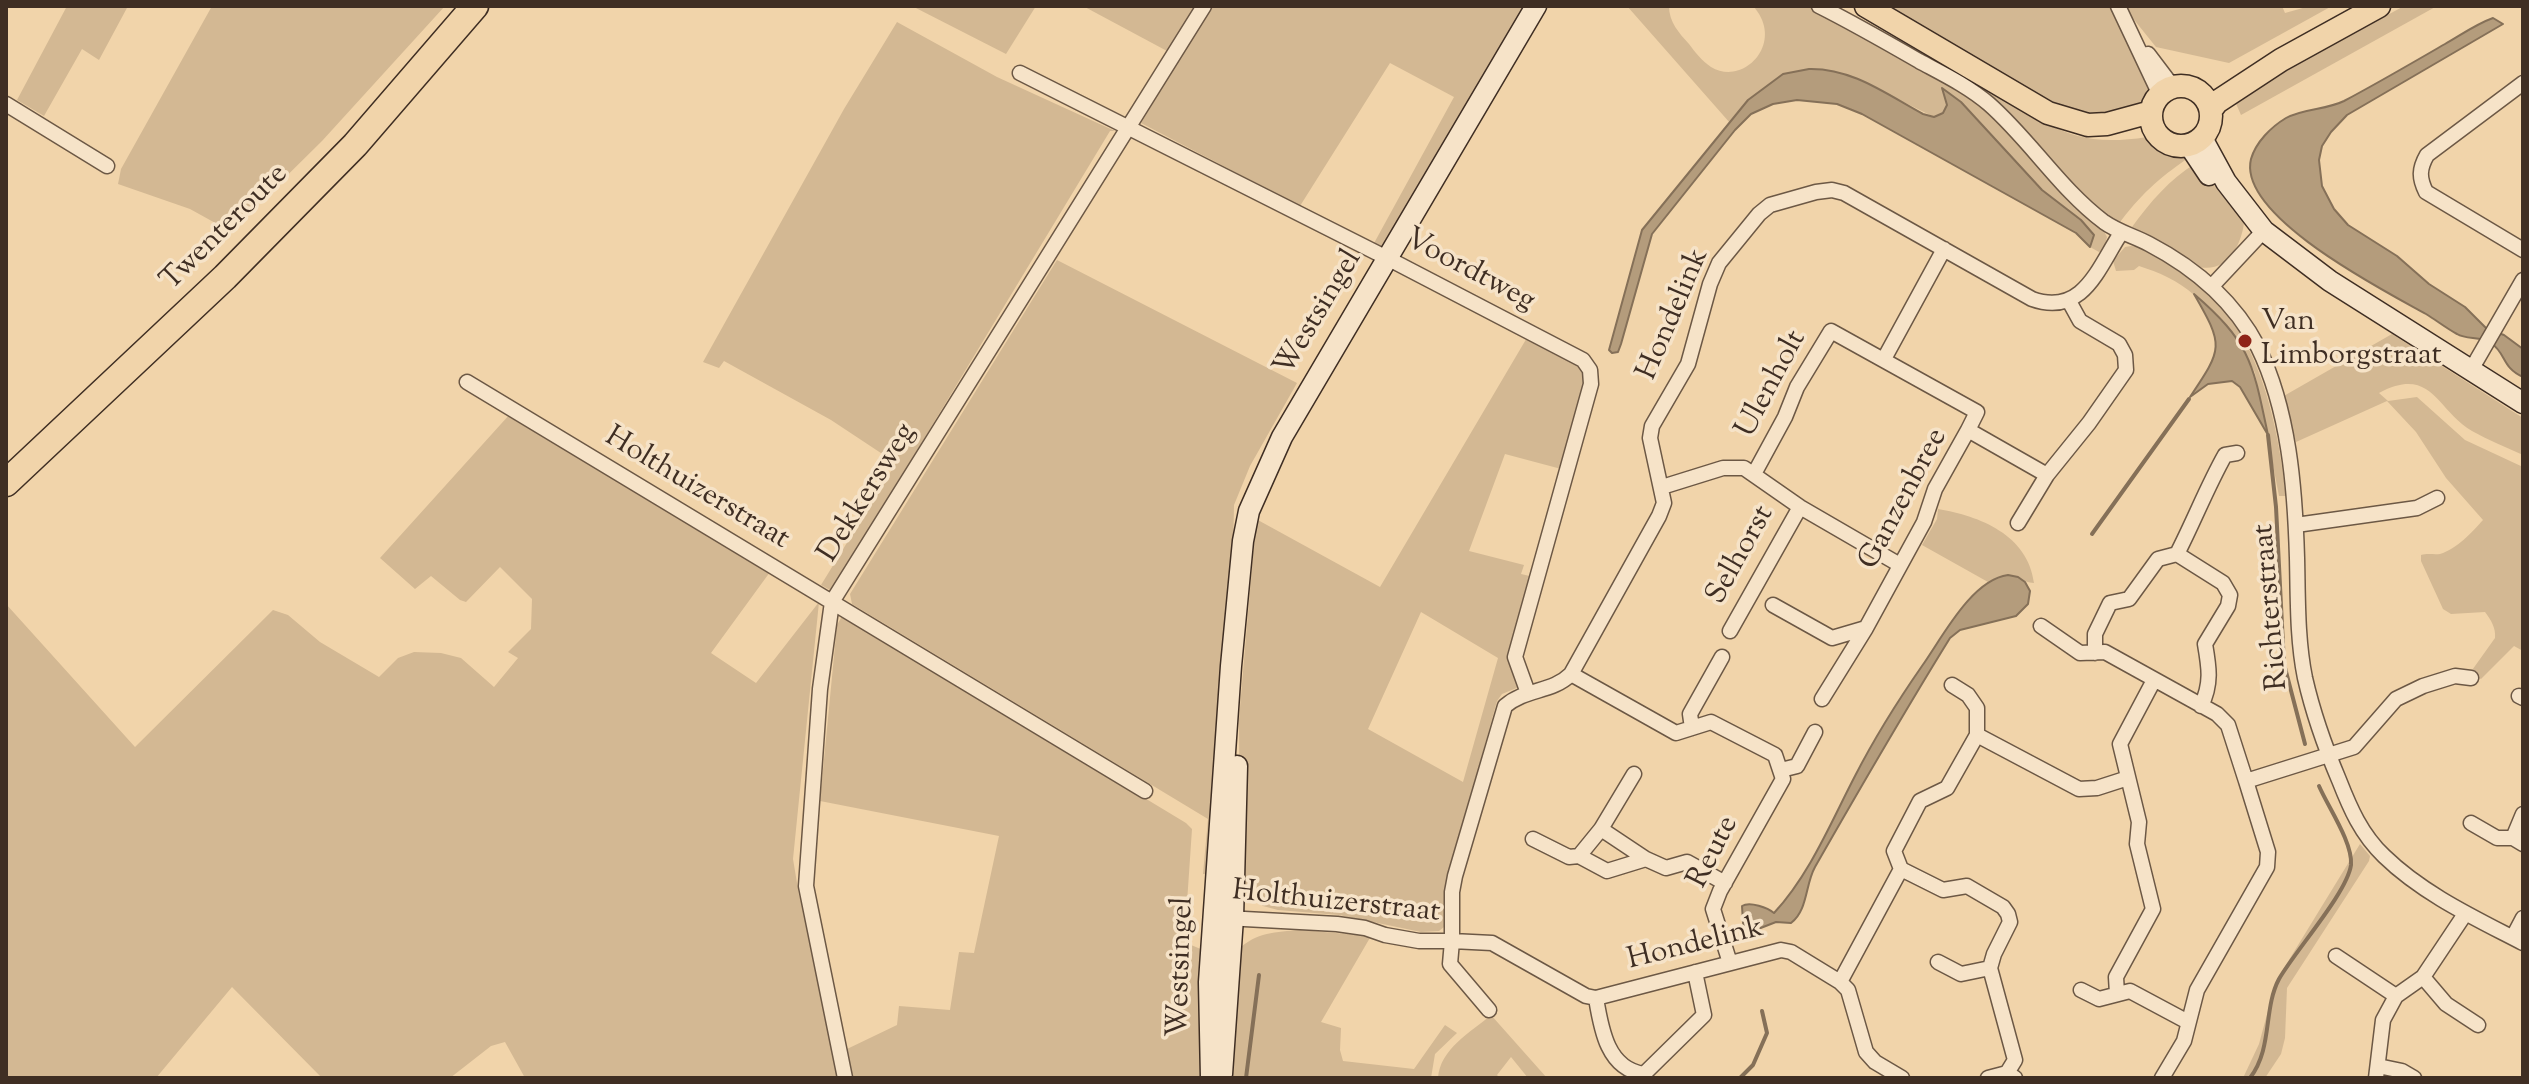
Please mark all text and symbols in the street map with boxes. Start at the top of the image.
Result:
street label: Twenteroute [155,158,297,300]
street label: Voordtweg [1398,223,1540,321]
street label: Westsingel [1268,244,1372,384]
street label: Hondelink [1631,244,1719,386]
place label: Van Limborgstraat [2261,306,2442,376]
street label: Ulenholt [1730,325,1816,445]
marker: Van Limborgstraat [2236,332,2254,350]
street label: Dekkersweg [812,418,926,570]
street label: Holthuizerstraat [597,421,795,559]
street label: Ganzenbree [1853,423,1957,577]
street label: Selhorst [1700,500,1784,612]
street label: Richterstraat [2248,522,2298,692]
street label: Reute [1682,811,1748,895]
street label: Holthuizerstraat [1230,875,1442,933]
street label: Westsingel [1163,896,1203,1038]
street label: Hondelink [1624,912,1768,980]

